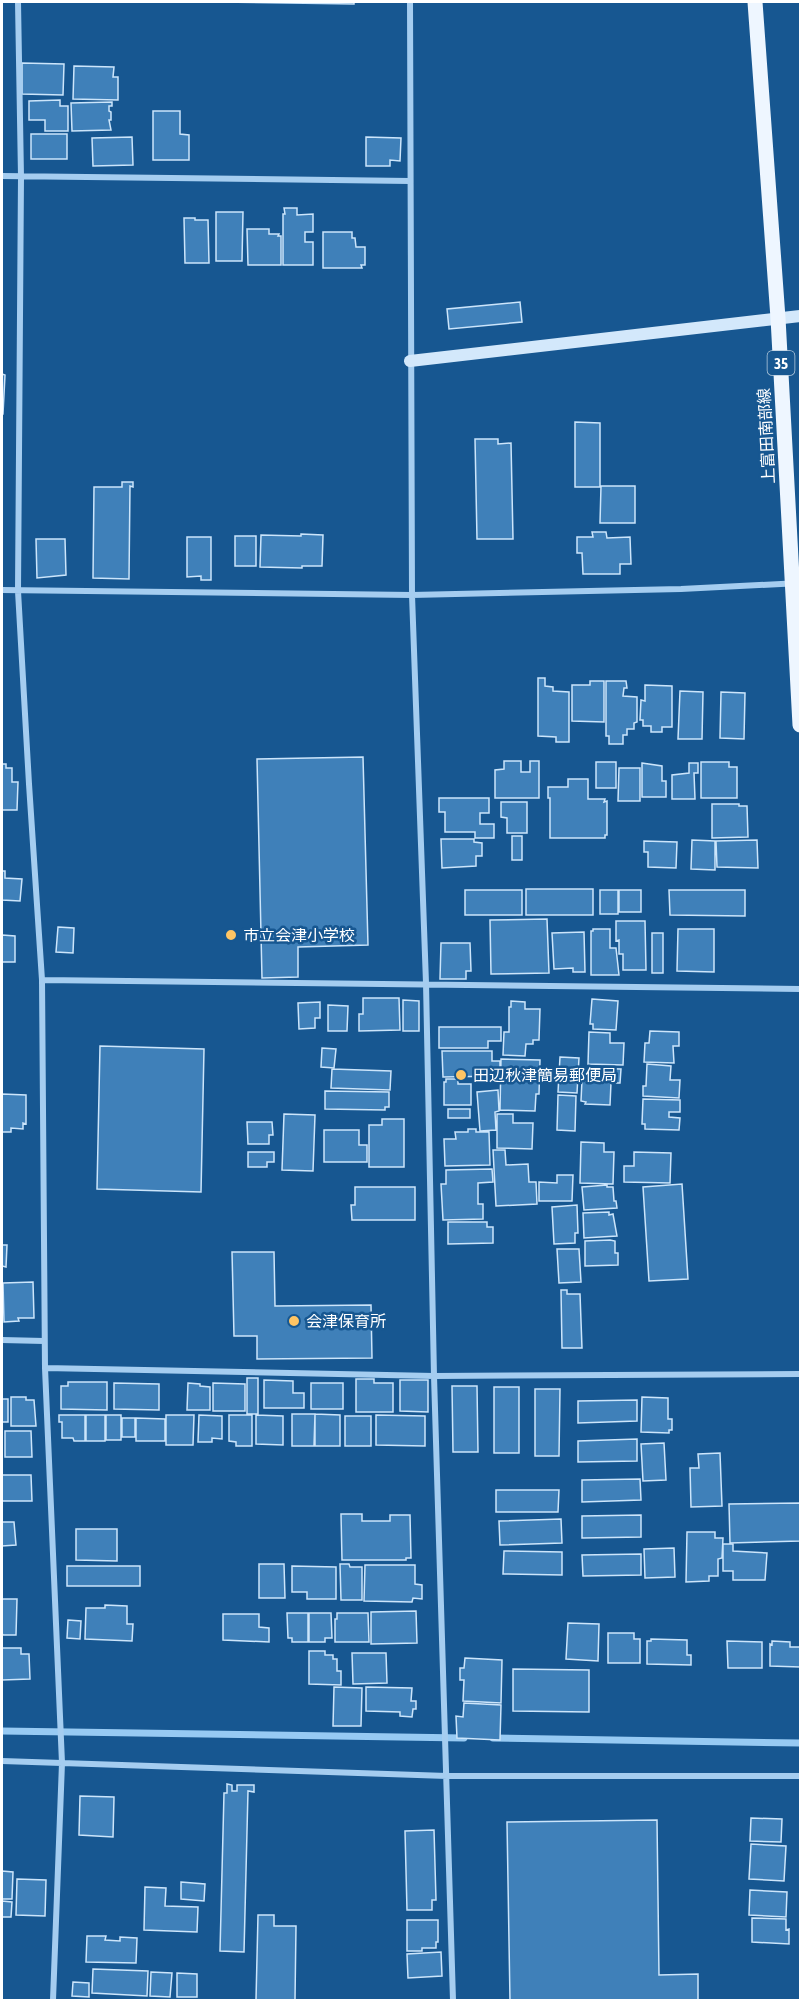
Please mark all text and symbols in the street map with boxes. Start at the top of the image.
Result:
road number: 35 [768,351,794,375]
street label: 上富田南部線 [754,388,778,484]
place label: 市立会津小学校 [243,926,355,944]
marker: 市立会津小学校 [224,928,238,942]
place label: 田辺秋津簡易郵便局 [473,1066,617,1084]
marker: 田辺秋津簡易郵便局 [454,1068,468,1082]
place label: 会津保育所 [306,1312,386,1330]
marker: 会津保育所 [287,1314,301,1328]

